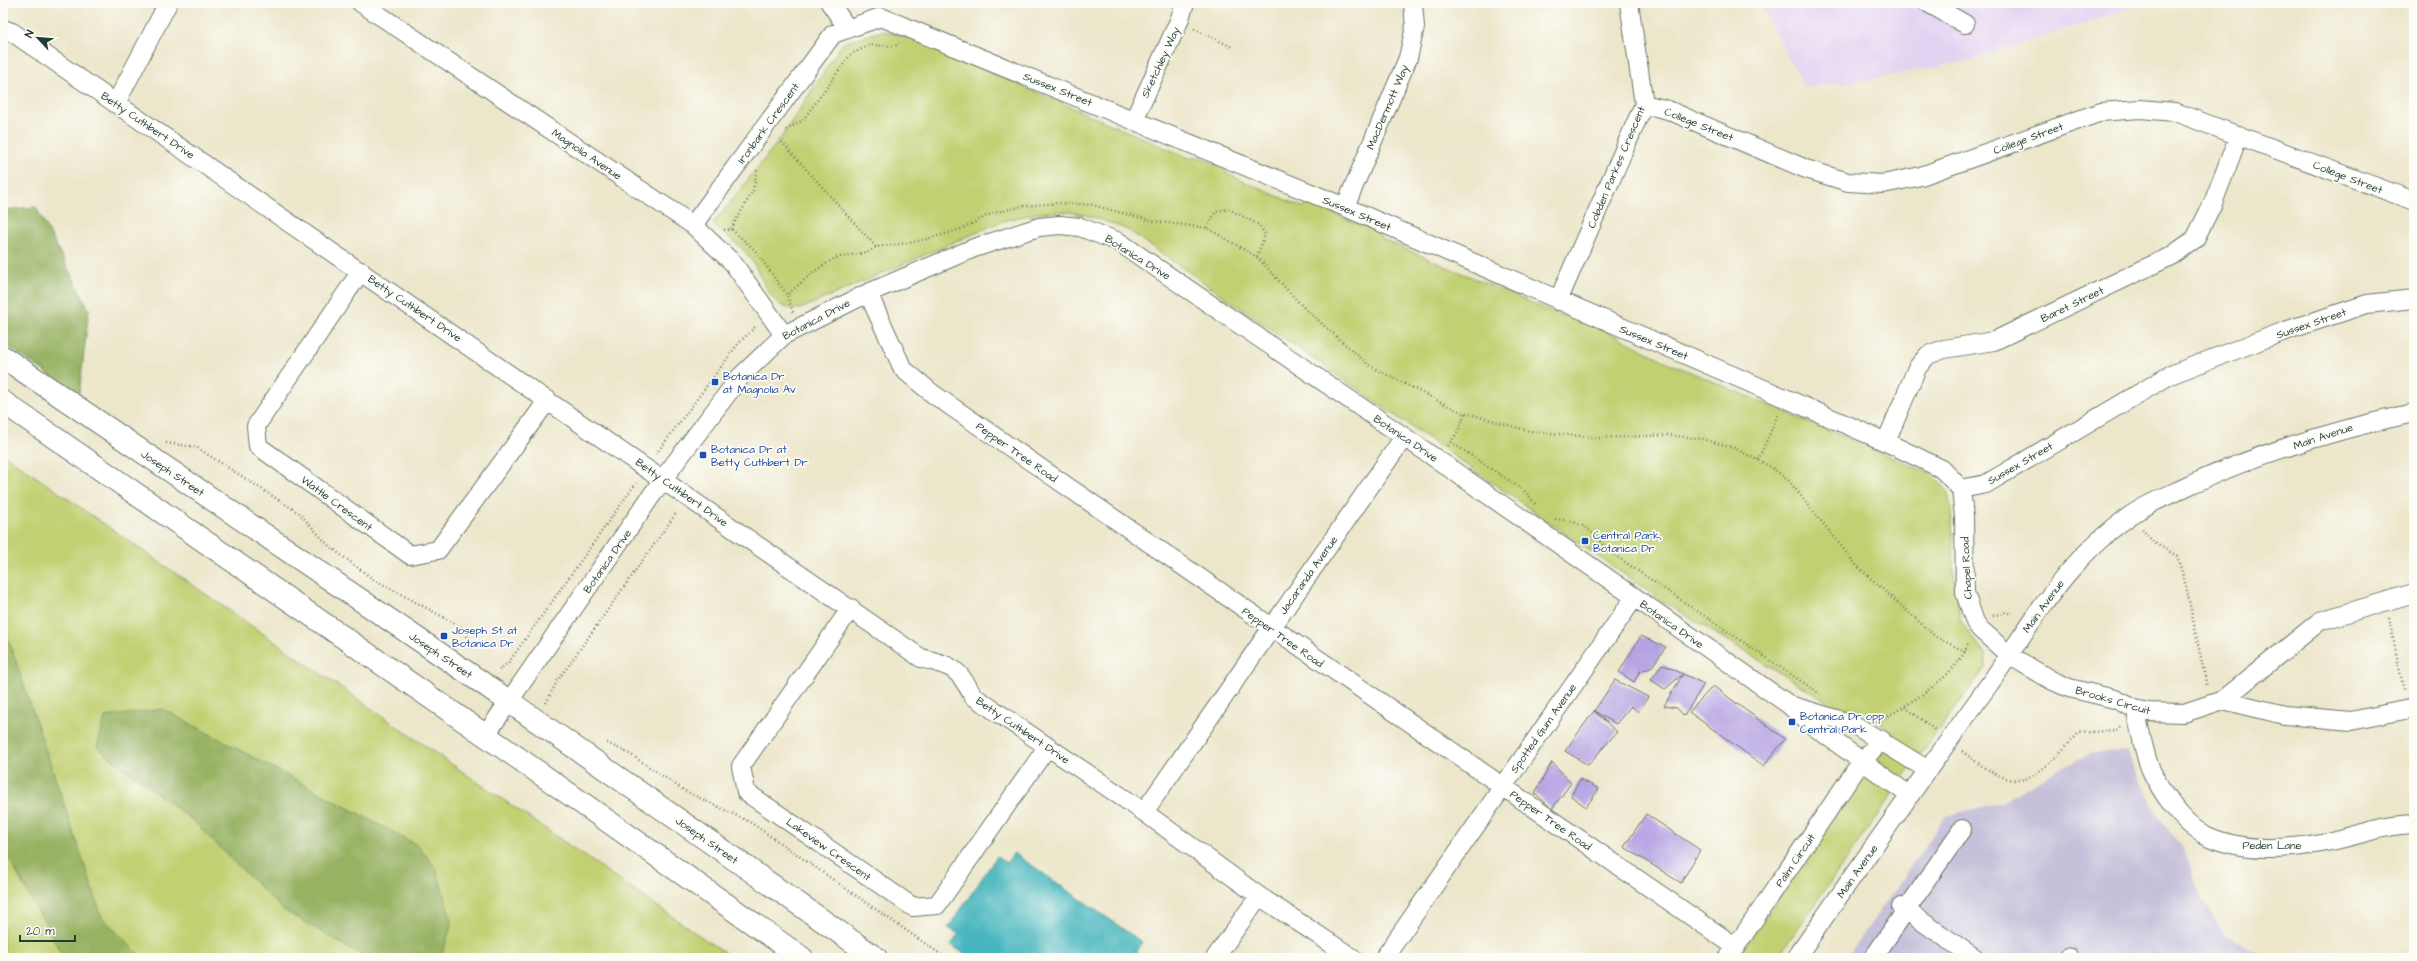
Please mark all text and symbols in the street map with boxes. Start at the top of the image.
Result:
north arrow [18,18,58,58]
street label: Sketchley Way [1137,24,1184,101]
text: N [21,27,38,40]
street label: MacDermott Way [1363,62,1413,152]
street label: Sussex Street [1021,69,1095,110]
street label: Ironbark Crescent [734,79,803,167]
street label: Betty Cuthbert Drive [97,88,198,163]
street label: Cobden Parkes Crescent [1584,103,1649,230]
street label: College Street [1662,104,1736,146]
street label: College Street [1991,119,2066,159]
street label: Magnolia Avenue [548,125,625,184]
street label: College Street [2311,157,2385,199]
street label: Sussex Street [1320,192,1394,235]
street label: Botanica Drive [1102,231,1173,284]
street label: Betty Cuthbert Drive [364,271,465,346]
street label: Baret Street [2038,283,2107,326]
street label: Botanica Drive [780,295,853,344]
street label: Sussex Street [2274,304,2349,342]
street label: Sussex Street [1617,321,1691,364]
place label: Botanica Dr at Magnolia Av [723,369,796,398]
marker: Botanica Dr at Magnolia Av [710,377,720,387]
street label: Botanica Drive [1371,411,1441,466]
street label: Pepper Tree Road [973,419,1061,486]
street label: Main Avenue [2291,420,2355,453]
street label: Sussex Street [1985,438,2056,488]
place label: Botanica Dr at Betty Cuthbert Dr [711,442,808,471]
street label: Joseph Street [138,447,208,500]
marker: Botanica Dr at Betty Cuthbert Dr [698,450,708,460]
street label: Betty Cuthbert Drive [632,455,731,531]
street label: Wattle Crescent [298,472,376,535]
street label: Botanica Drive [580,526,635,596]
place label: Central Park, Botanica Dr [1593,528,1662,556]
street label: Jacaranda Avenue [1276,533,1341,617]
marker: Central Park, Botanica Dr [1580,536,1590,546]
street label: Chapel Road [1957,536,1976,599]
street label: Main Avenue [2019,577,2068,636]
street label: Botanica Drive [1637,597,1707,652]
street label: Pepper Tree Road [1239,604,1327,671]
place label: Joseph St at Botanica Dr [452,623,518,651]
street label: Joseph Street [406,629,476,682]
marker: Joseph St at Botanica Dr [439,631,449,641]
street label: Spotted Gum Avenue [1507,680,1580,776]
street label: Brooks Circuit [2074,683,2153,718]
street label: Betty Cuthbert Drive [972,693,1073,768]
place label: Botanica Dr opp Central Park [1800,709,1884,737]
marker: Botanica Dr opp Central Park [1787,717,1797,727]
street label: Pepper Tree Road [1507,787,1595,854]
street label: Joseph Street [672,813,742,868]
street label: Lakeview Crescent [783,814,875,885]
street label: Palm Circuit [1772,830,1819,890]
street label: Peden Lane [2242,838,2302,853]
street label: Main Avenue [1833,842,1881,901]
scale bar [20,917,75,943]
text: 20 m [26,923,55,940]

